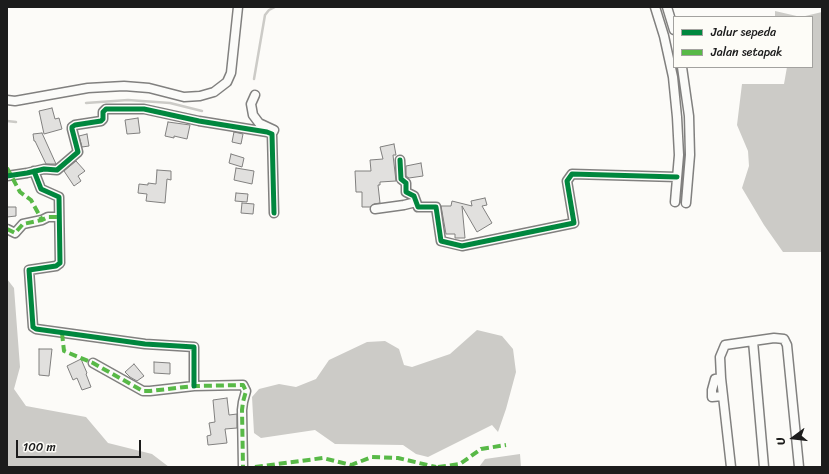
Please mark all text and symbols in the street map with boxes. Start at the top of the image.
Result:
legend [673,16,813,68]
text: Jalur sepeda [711,21,776,43]
text: Jalan setapak [711,41,782,63]
north arrow [773,418,813,458]
scale bar [18,432,143,458]
text: U [771,435,791,447]
text: 100 m [23,436,56,458]

